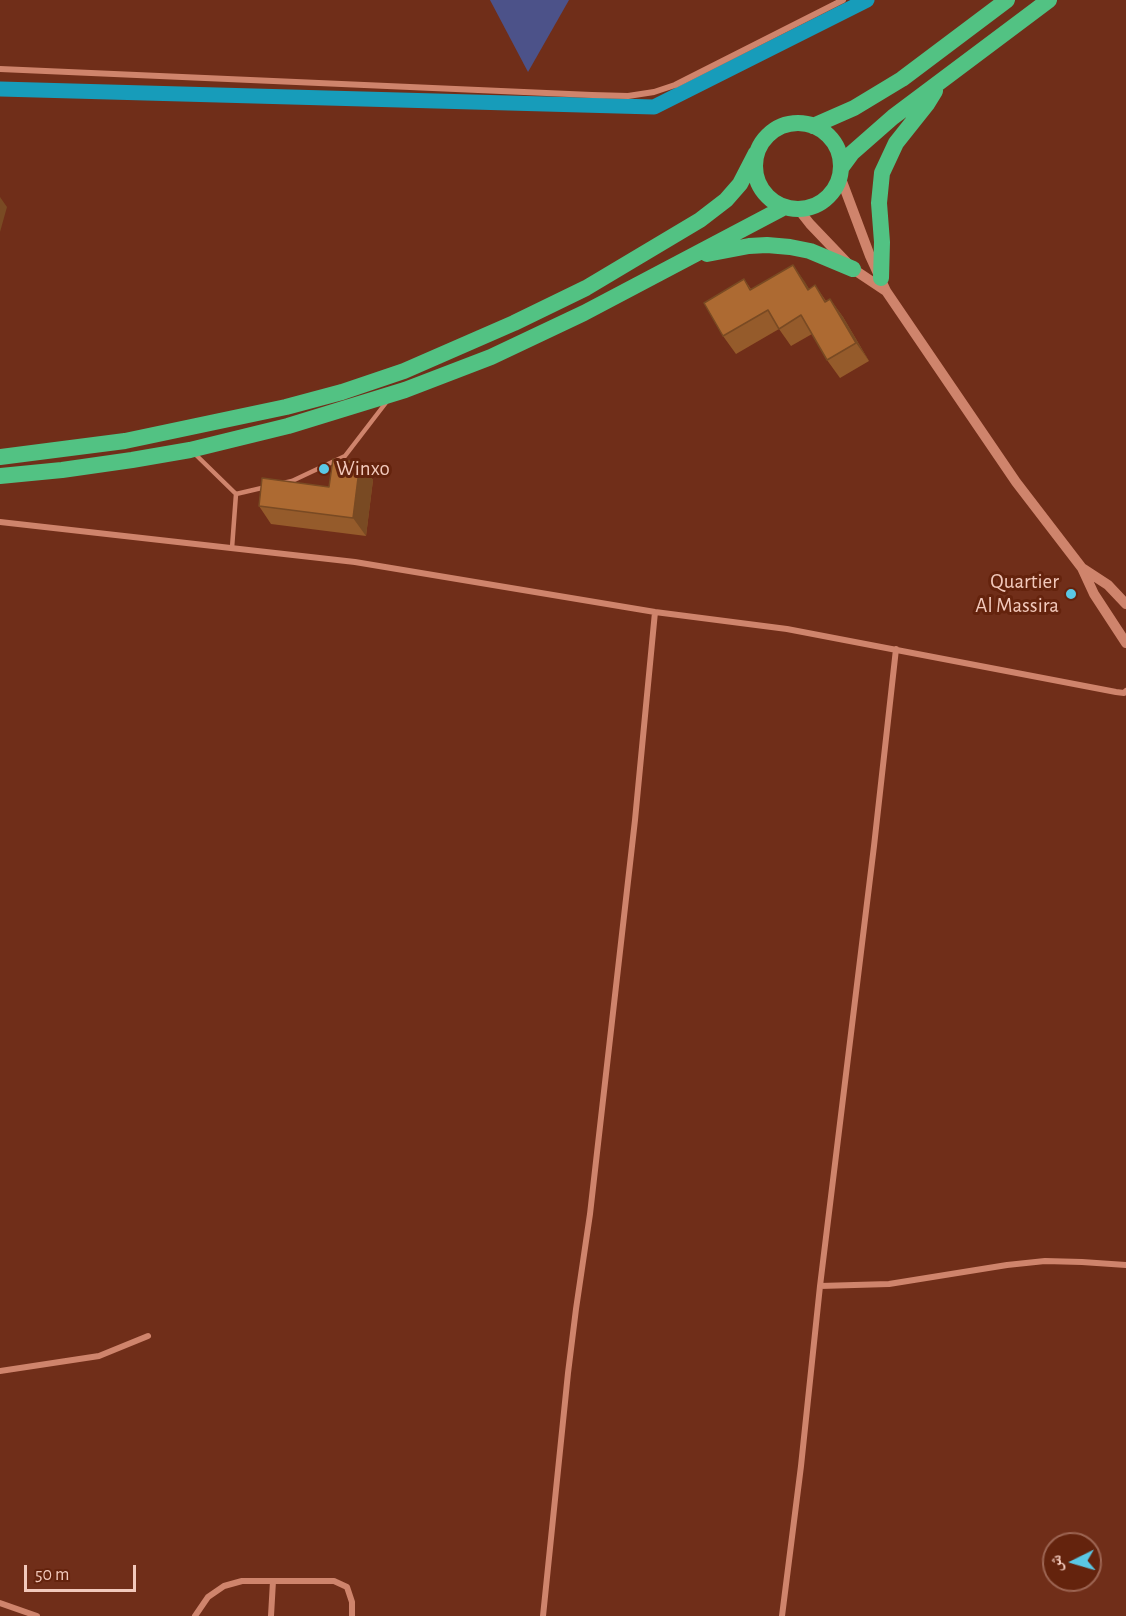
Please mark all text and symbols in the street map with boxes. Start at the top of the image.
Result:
place label: Winxo [336,456,390,482]
marker: Winxo [317,462,331,476]
place label: Quartier Al Massira [975,569,1059,619]
marker: Quartier Al Massira [1064,587,1078,601]
north arrow [1042,1532,1102,1592]
scale bar [27,1553,140,1591]
text: ش [1047,1554,1065,1573]
text: 50 m [35,1566,69,1584]

